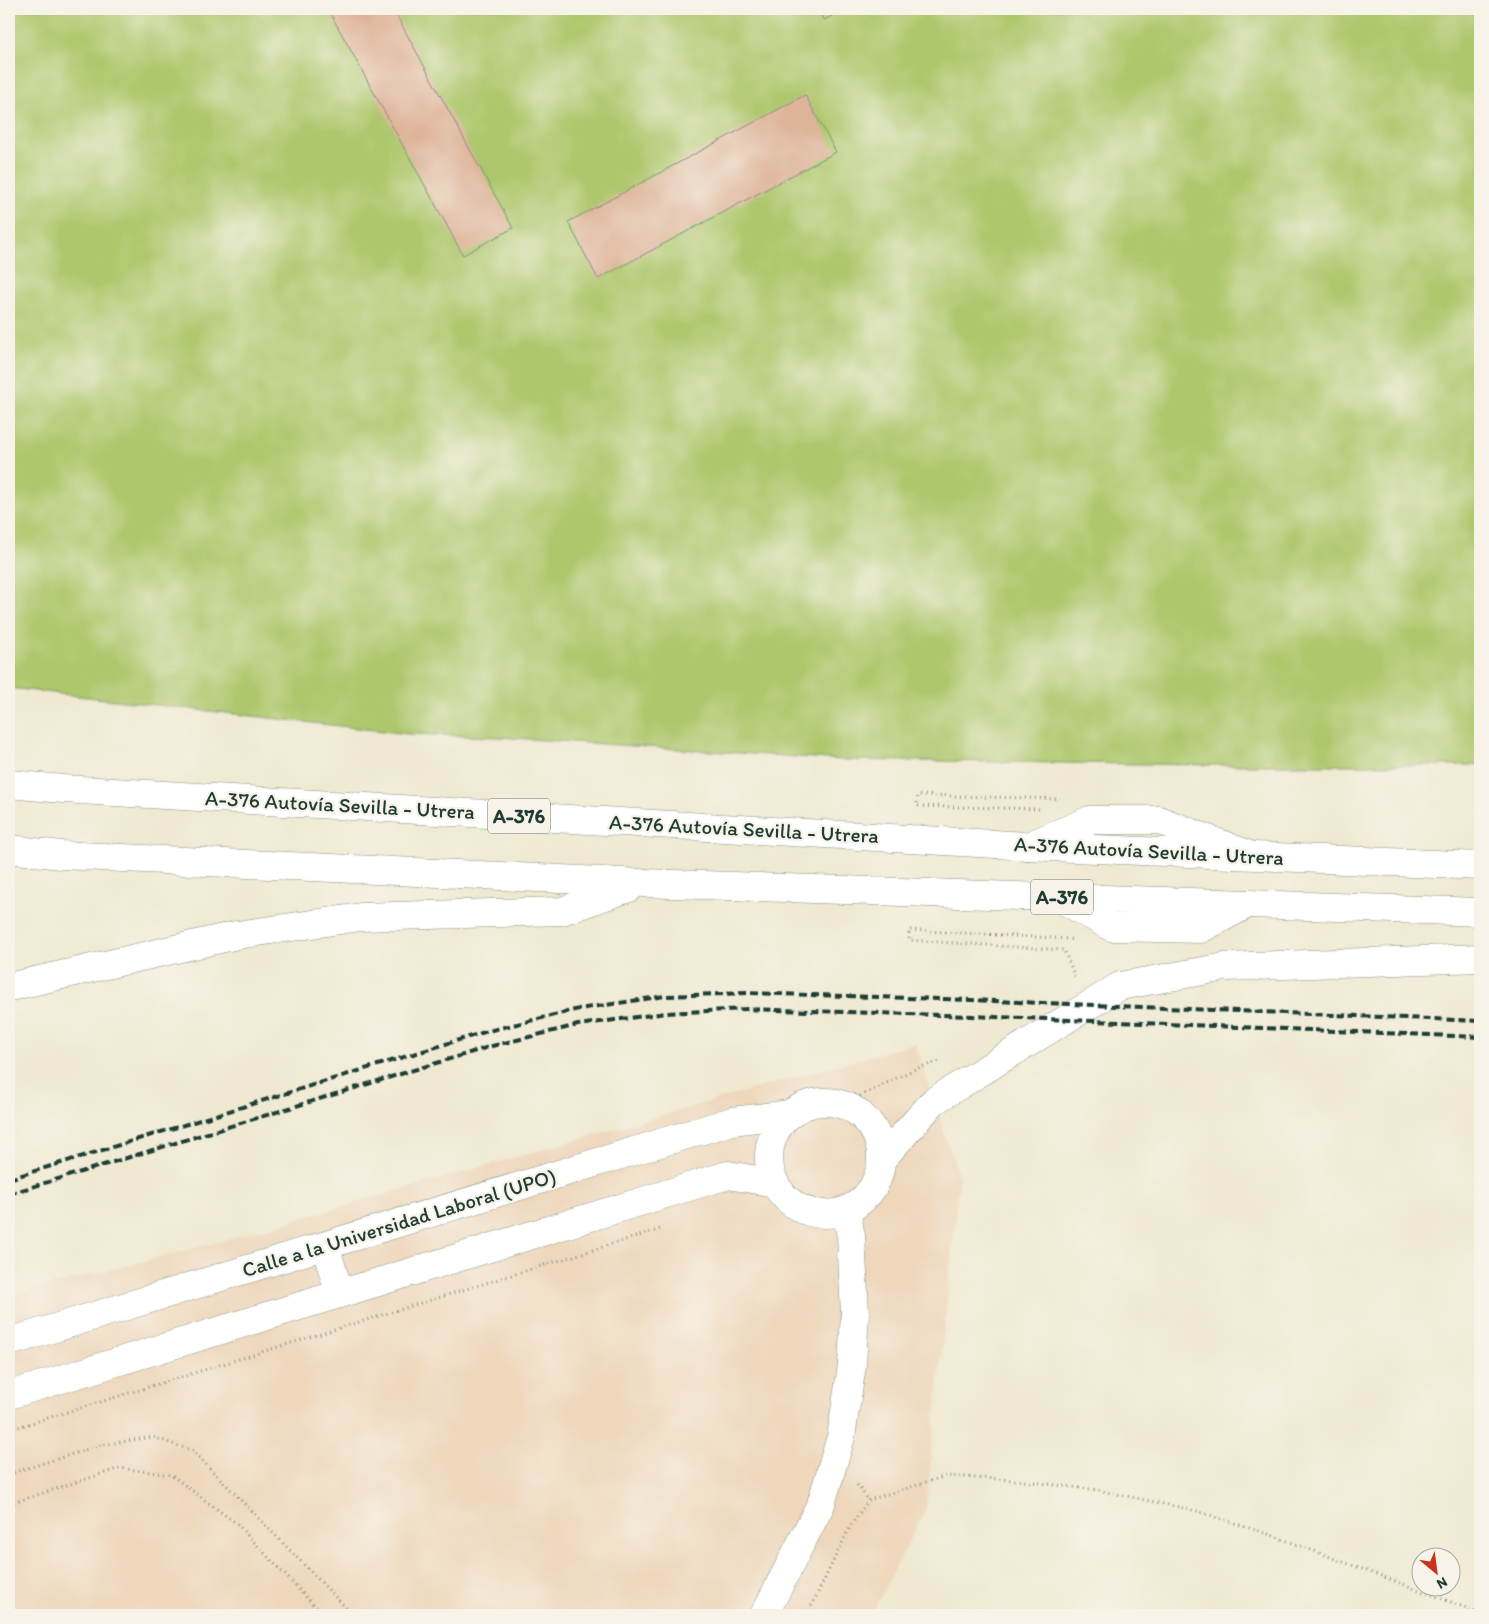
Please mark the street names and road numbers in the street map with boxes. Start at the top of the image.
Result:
street label: A-376 Autovía Sevilla - Utrera [205,785,475,824]
road number: A-376 [488,798,550,834]
street label: A-376 Autovía Sevilla - Utrera [609,809,879,848]
street label: A-376 Autovía Sevilla - Utrera [1014,831,1284,870]
road number: A-376 [1031,880,1093,914]
street label: Calle a la Universidad Laboral (UPO) [239,1163,559,1282]

